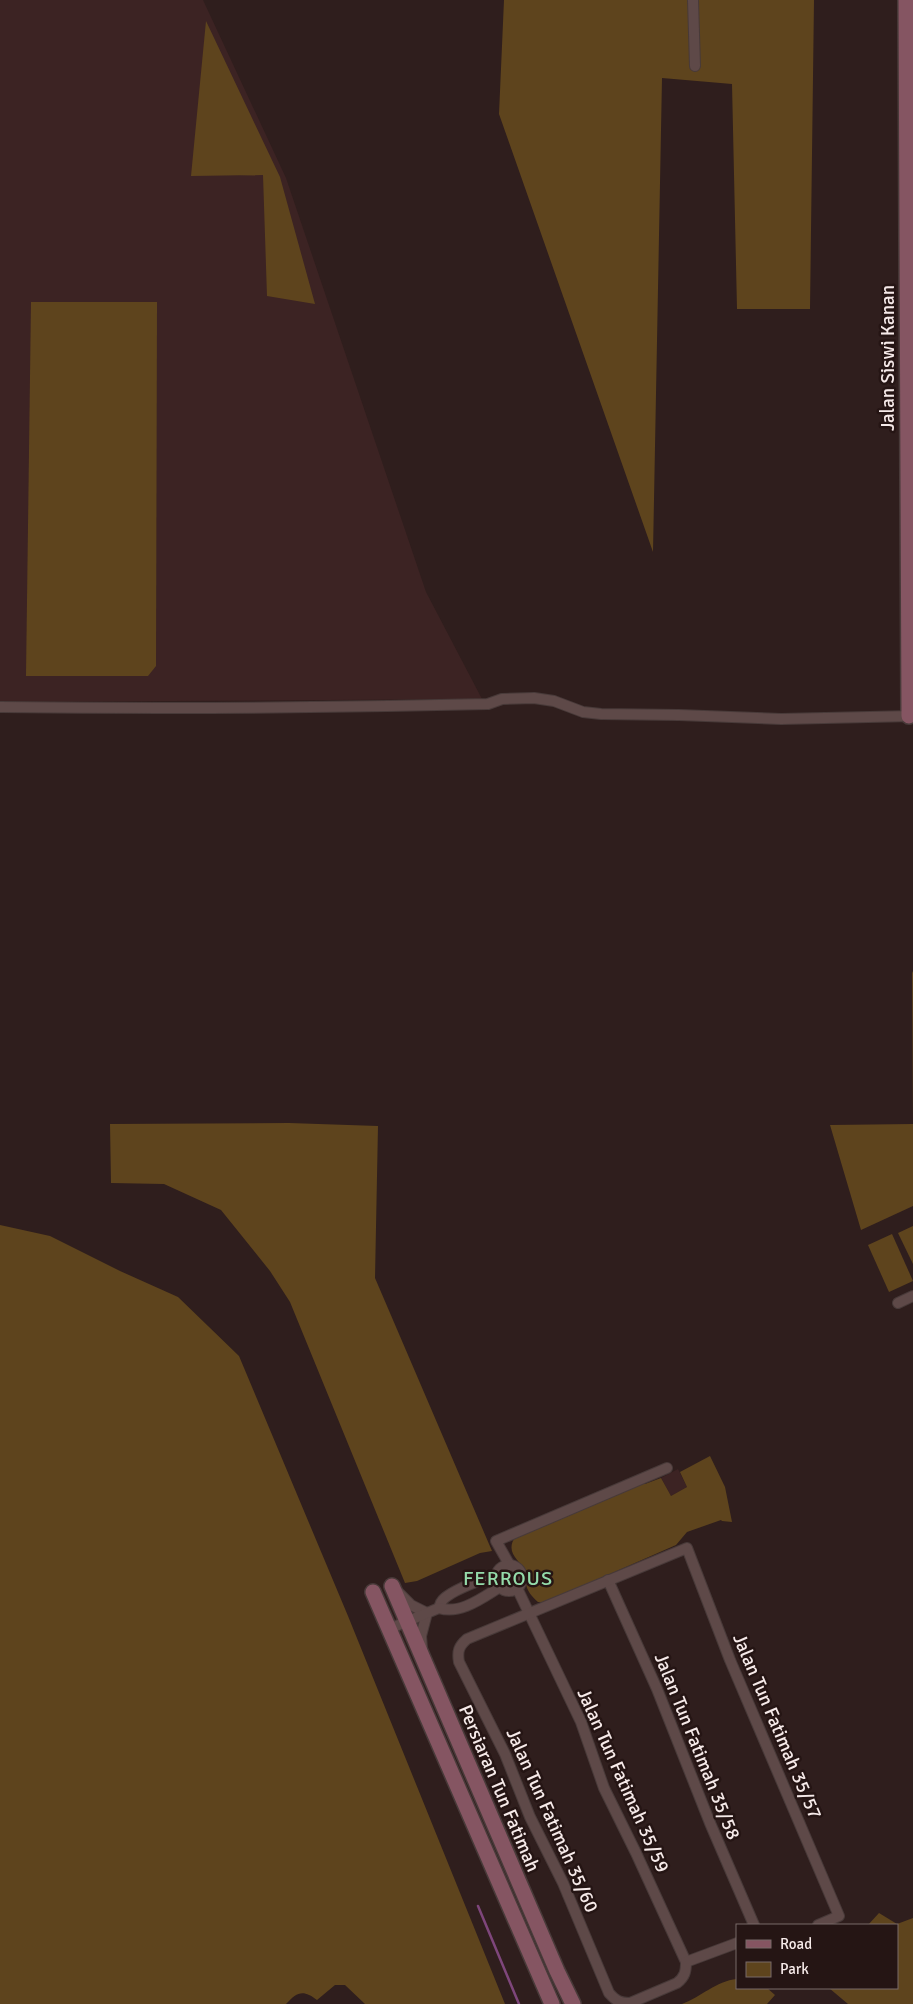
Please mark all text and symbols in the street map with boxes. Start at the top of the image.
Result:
street label: Jalan Siswi Kanan [876,285,900,431]
district label: FERROUS [463,1566,553,1591]
street label: Jalan Tun Fatimah 35/57 [727,1630,827,1823]
street label: Jalan Tun Fatimah 35/58 [649,1650,746,1843]
street label: Jalan Tun Fatimah 35/59 [572,1685,675,1876]
street label: Persiaran Tun Fatimah [453,1701,545,1876]
street label: Jalan Tun Fatimah 35/60 [501,1725,604,1916]
legend [736,1924,898,1989]
text: Road [780,1935,812,1953]
text: Park [780,1960,809,1978]

